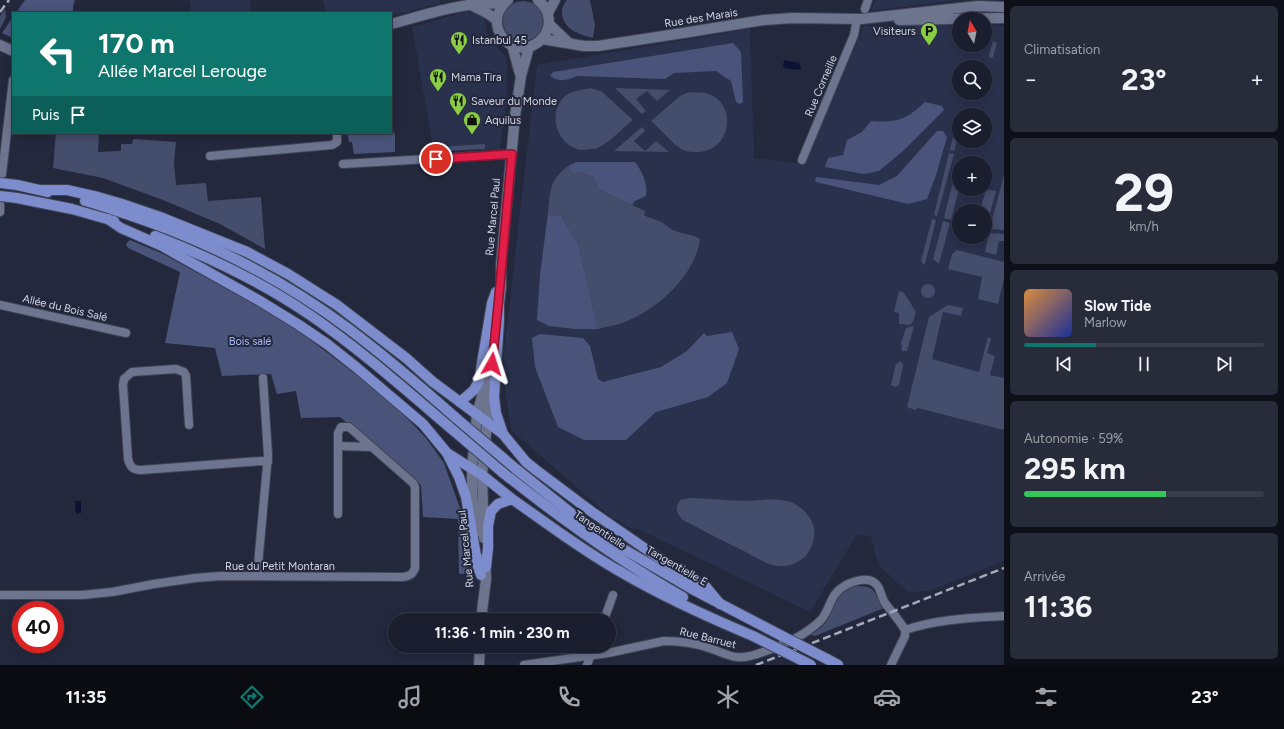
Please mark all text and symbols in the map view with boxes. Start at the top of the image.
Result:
street label: Rue des Marais [663,6,739,30]
north arrow [952,12,992,52]
map controls [952,12,992,244]
parking icon: Visiteurs [919,21,939,46]
place label: Visiteurs [873,25,916,38]
text: 170 m [98,26,175,60]
icon: left [32,28,84,80]
restaurant icon: Istanbul 45 [449,30,469,55]
place label: Istanbul 45 [472,34,527,47]
text: Climatisation [1024,42,1100,57]
street label: Rue Corneille [802,53,840,119]
text: Allée Marcel Lerouge [98,60,267,82]
button: search [952,60,992,100]
text: 23° [1121,61,1167,98]
text: − [1024,66,1038,93]
text: + [1250,66,1264,93]
restaurant icon: Mama Tira [428,67,448,92]
place label: Mama Tira [451,71,502,84]
restaurant icon: Saveur du Monde [448,91,468,116]
place label: Saveur du Monde [471,95,557,108]
icon: arrive [67,104,89,126]
text: Puis [32,106,59,124]
button: layers [952,108,992,148]
shop icon: Aquilus [462,110,482,135]
place label: Aquilus [485,114,521,127]
pin [419,142,453,176]
icon: arrive [425,148,447,170]
button: + [952,156,992,196]
text: 29 [1114,162,1174,224]
street label: Rue Marcel Paul [483,178,503,256]
button: − [952,204,992,244]
text: km/h [1129,219,1159,234]
street label: Allée du Bois Salé [21,292,109,324]
text: Slow Tide [1084,297,1151,315]
text: Marlow [1084,315,1126,330]
park label: Bois salé [229,335,271,348]
position arrow [471,343,513,385]
icon: previous [1053,353,1075,375]
icon: pause [1133,353,1155,375]
icon: next [1213,353,1235,375]
text: Autonomie · 59% [1024,431,1123,446]
text: 295 km [1024,450,1126,487]
street label: Tangentielle [572,508,628,552]
street label: Rue Marcel Paul [455,510,477,588]
street label: Tangentielle E [644,543,710,589]
street label: Rue du Petit Montaran [225,560,335,573]
text: Arrivée [1024,569,1065,584]
text: 11:36 [1024,588,1092,625]
speed limit sign: 40 [12,601,64,653]
text: 11:36 · 1 min · 230 m [434,624,570,642]
street label: Rue Barruet [678,625,738,651]
icon: directions [238,683,266,711]
icon: music [396,683,424,711]
icon: phone [555,683,583,711]
icon: climate [714,683,742,711]
icon: car [873,683,901,711]
icon: filters [1032,683,1060,711]
text: 11:35 [65,686,107,708]
text: 23° [1191,686,1218,708]

